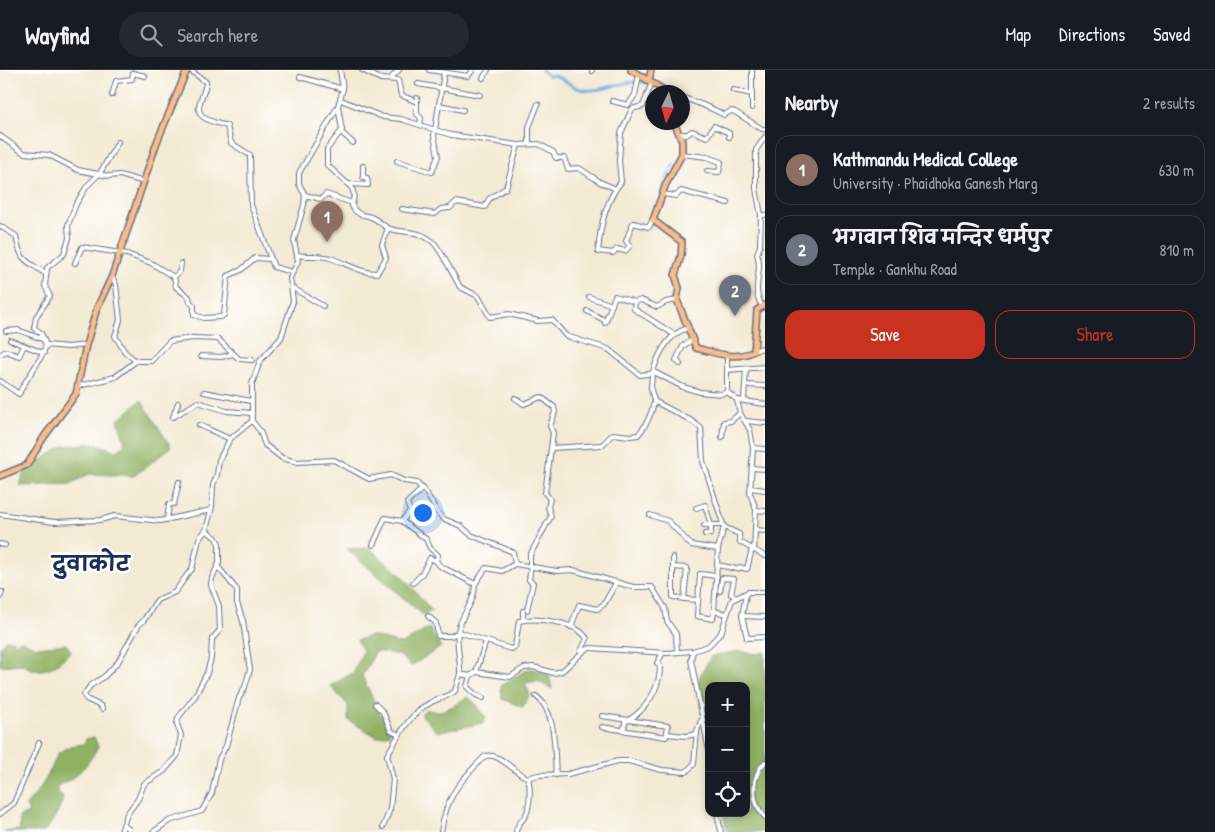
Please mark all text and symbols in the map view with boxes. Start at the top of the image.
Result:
search box [119,12,469,57]
text: Wayfind [25,19,89,51]
icon: search [137,21,165,49]
text: Search here [177,22,258,48]
text: Map [1006,22,1031,47]
text: Directions [1059,22,1125,47]
text: Saved [1153,22,1190,47]
north arrow [645,85,690,130]
text: Nearby [785,88,838,117]
text: 2 results [1143,92,1195,114]
text: Kathmandu Medical College [833,146,1018,172]
text: 1 [799,159,805,181]
text: 630 m [1159,159,1194,181]
text: University · Phaidhoka Ganesh Marg [833,172,1038,194]
pin: 1 [311,201,343,242]
text: भगवान शिव मन्दिर धर्मपुर [833,224,1051,250]
text: 2 [798,239,806,261]
text: 810 m [1160,239,1194,261]
text: Temple · Gankhu Road [833,258,957,280]
pin: 2 [719,275,751,316]
button: Save [785,310,985,359]
button: Share [995,310,1195,359]
your location [410,500,436,526]
district label: दुवाकोट [50,548,132,579]
map controls [705,682,750,817]
button: + [705,682,750,727]
button: − [705,727,750,772]
button: locate [705,772,750,817]

